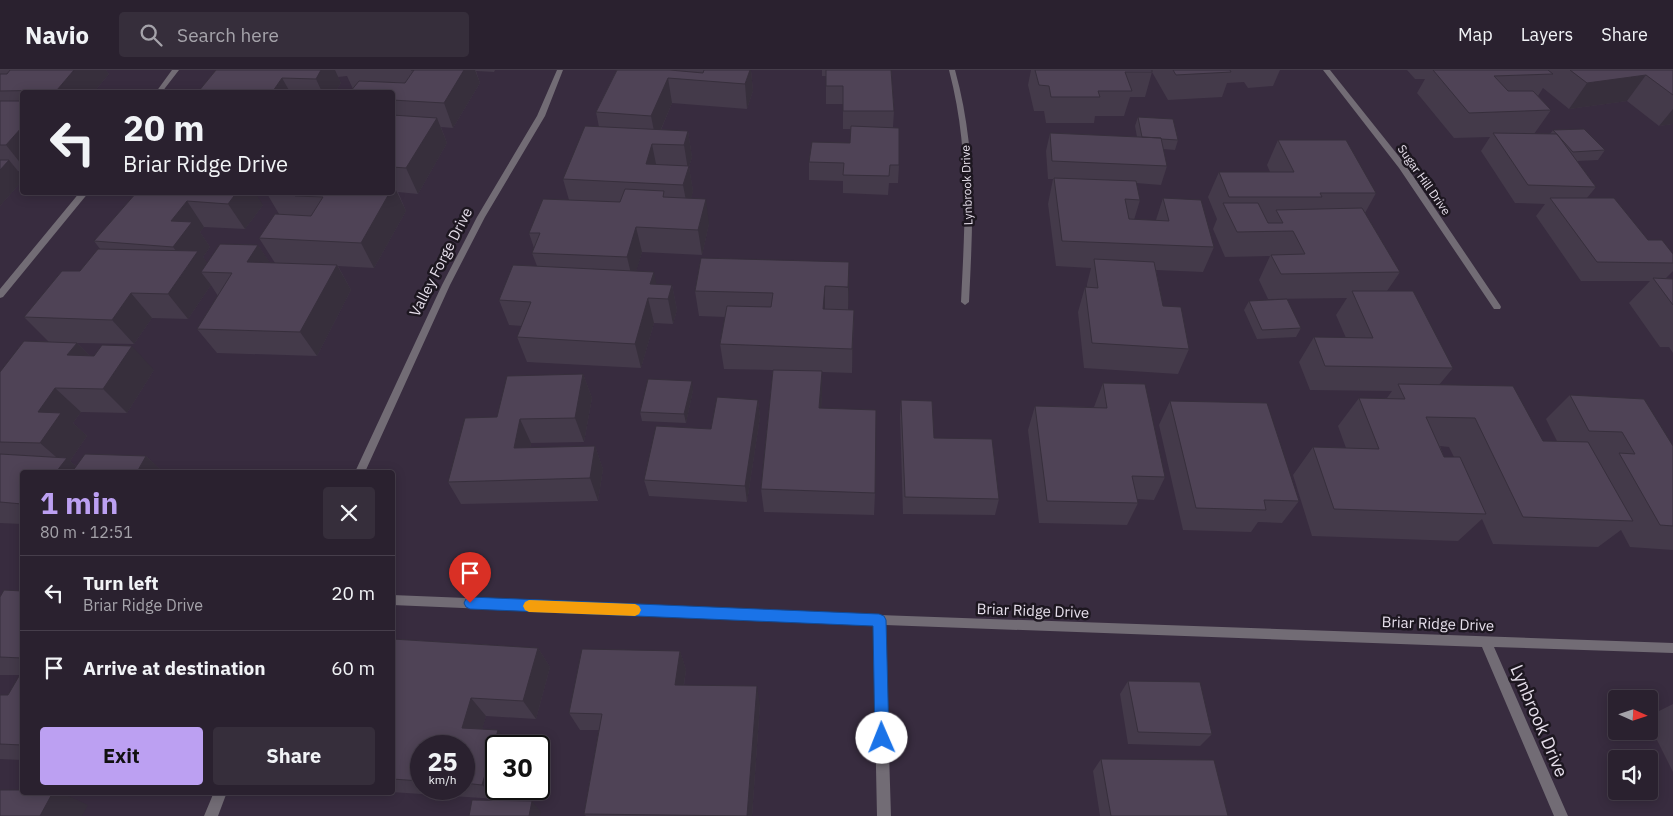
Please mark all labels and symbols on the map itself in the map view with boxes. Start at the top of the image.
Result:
street label: Sugar Hill Drive [1395,142,1454,218]
street label: Lynbrook Drive [958,144,975,225]
street label: Valley Forge Drive [405,204,476,320]
pin [449,552,491,603]
street label: Briar Ridge Drive [976,599,1090,622]
street label: Briar Ridge Drive [1381,612,1495,635]
street label: Lynbrook Drive [1505,661,1574,781]
north arrow [1608,690,1658,740]
position arrow [855,711,907,763]
speed limit sign: 30 [485,735,550,800]

